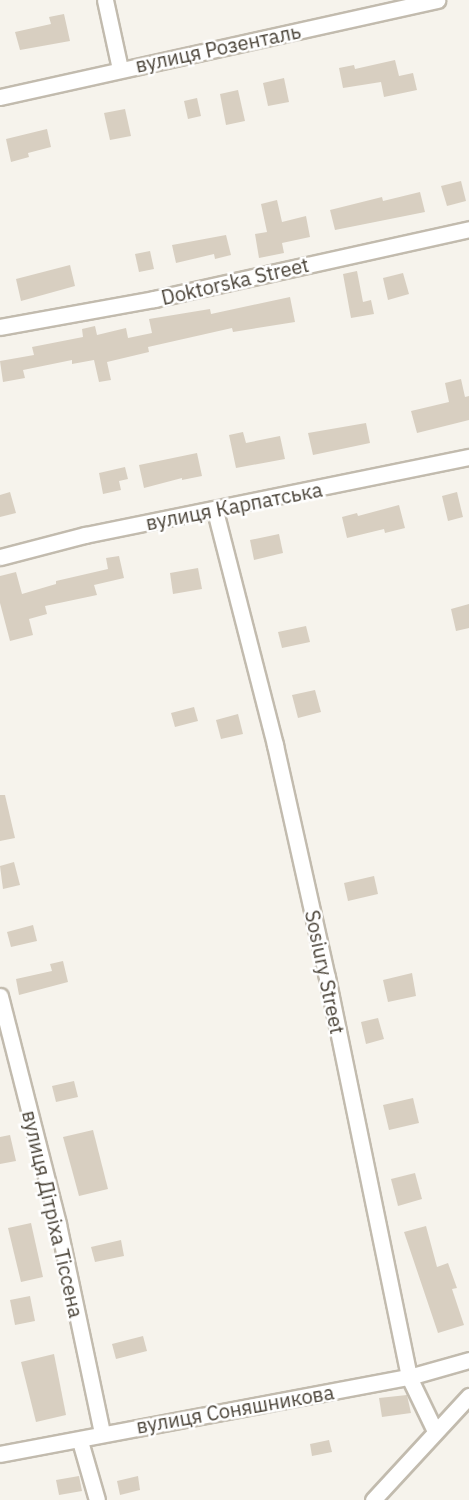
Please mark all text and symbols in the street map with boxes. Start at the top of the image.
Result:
street label: вулиця Розенталь [133,19,303,77]
street label: Doktorska Street [159,252,311,310]
street label: вулиця Карпатська [144,477,324,535]
street label: Sosiury Street [300,908,350,1036]
street label: вулиця Дітріха Тіссена [17,1108,89,1320]
street label: вулиця Соняшникова [134,1380,336,1438]

